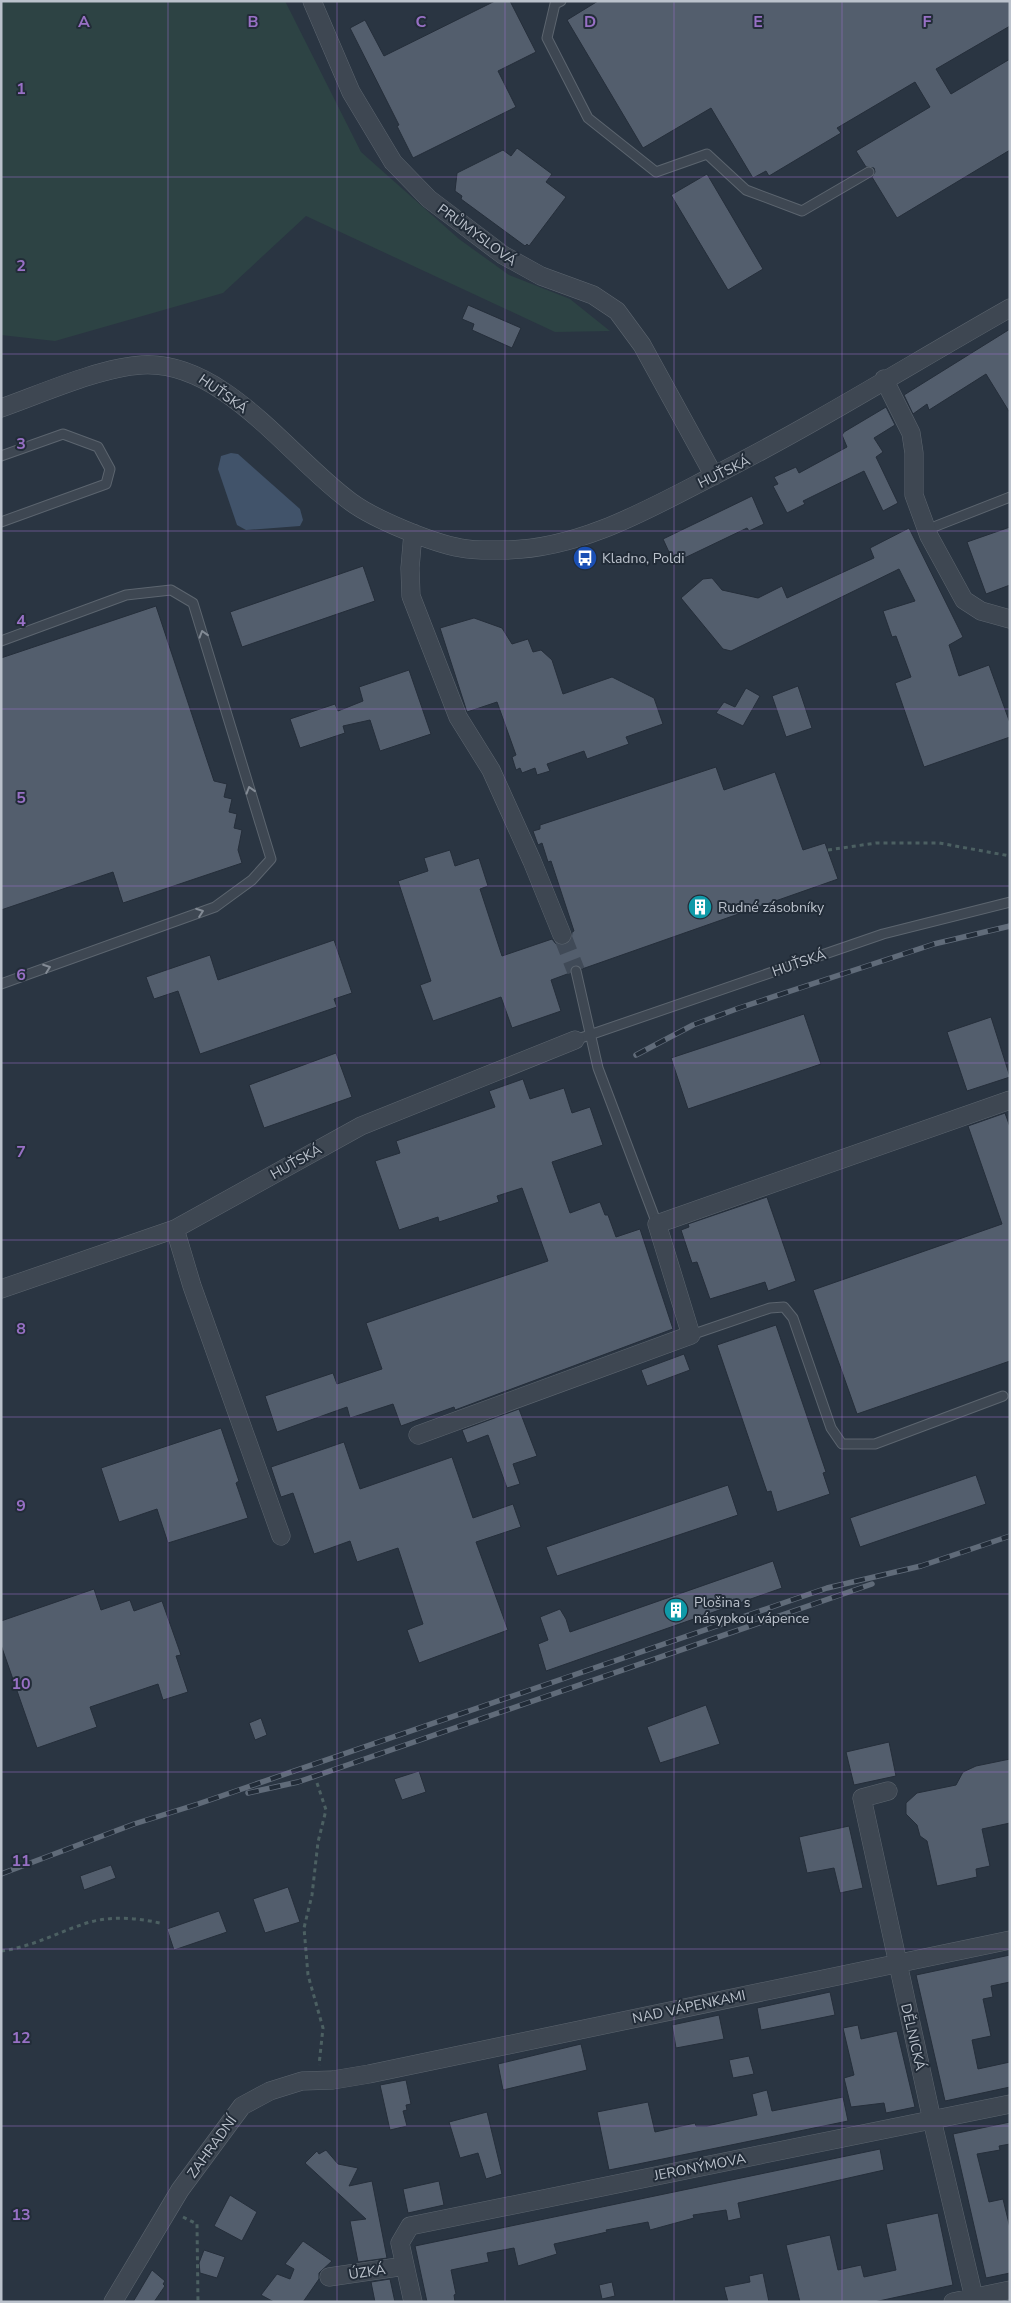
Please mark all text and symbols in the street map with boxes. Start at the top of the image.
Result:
text: A [78,11,90,33]
text: B [247,11,259,33]
text: C [416,11,427,33]
text: D [584,11,596,33]
text: E [753,11,763,33]
text: F [923,11,932,33]
text: 1 [16,78,26,100]
street label: PRŮMYSLOVÁ [434,200,520,270]
text: 2 [16,255,26,277]
street label: HUŤSKÁ [195,370,251,418]
text: 3 [16,433,26,455]
street label: HUŤSKÁ [695,451,753,493]
bus stop icon: Kladno, Poldi [572,545,598,571]
place label: Kladno, Poldi [602,549,685,568]
text: 4 [16,610,26,632]
one-way arrow [198,631,208,639]
one-way arrow [246,786,256,794]
text: 5 [16,787,26,809]
building icon: Rudné zásobníky [687,894,713,920]
place label: Rudné zásobníky [718,898,825,917]
one-way arrow [195,908,204,918]
street label: HUŤSKÁ [769,945,829,981]
one-way arrow [42,963,51,973]
text: 6 [16,964,26,986]
street label: HUŤSKÁ [267,1140,325,1184]
text: 7 [16,1141,26,1163]
text: 8 [16,1318,26,1340]
text: 9 [16,1495,26,1517]
place label: Plošina s násypkou vápence [694,1593,809,1628]
building icon: Plošina s násypkou vápence [663,1597,689,1623]
text: 10 [11,1673,31,1695]
text: 11 [11,1850,31,1872]
street label: NAD VÁPENKAMI [631,1986,747,2028]
street label: DĚLNICKÁ [896,2002,930,2072]
text: 12 [11,2027,31,2049]
street label: ZAHRADNÍ [183,2111,242,2182]
street label: JERONÝMOVA [651,2149,748,2185]
text: 13 [11,2204,31,2226]
street label: ÚZKÁ [347,2260,387,2284]

